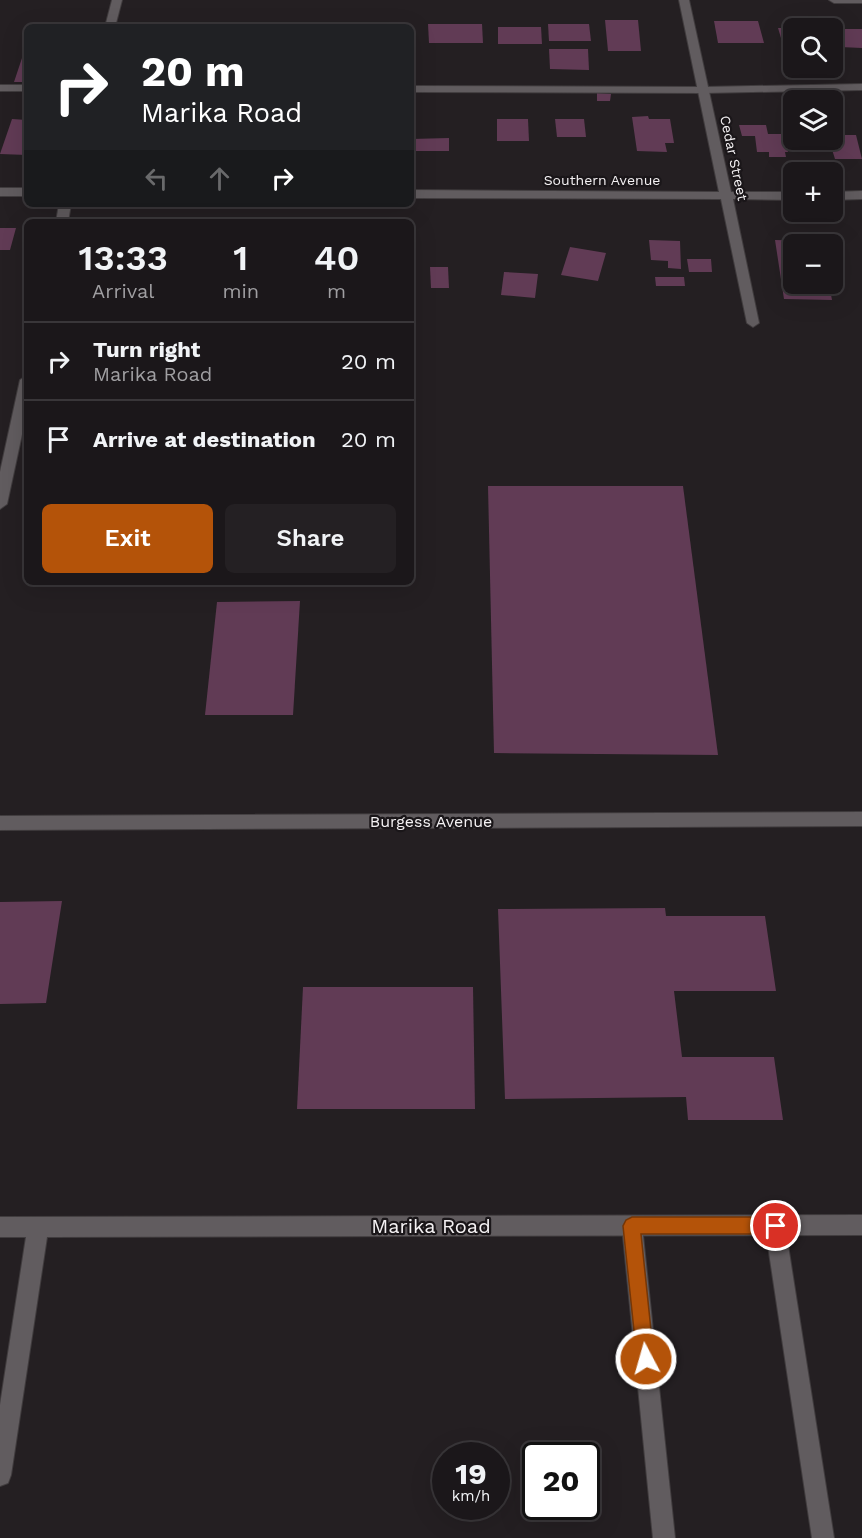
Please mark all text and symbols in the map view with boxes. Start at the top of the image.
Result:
map controls [783,18,843,294]
button: search [783,18,843,78]
text: 20 m [141,47,245,96]
icon: right [42,48,120,126]
button: layers [783,90,843,150]
text: Marika Road [141,97,302,129]
street label: Cedar Street [717,114,751,202]
icon: left [140,162,173,195]
icon: ahead [203,162,236,195]
icon: right [266,162,299,195]
button: + [783,162,843,222]
street label: Southern Avenue [544,172,660,188]
button: − [783,234,843,294]
text: 13:33 [79,237,168,279]
text: 1 [233,237,248,279]
text: 40 [314,237,359,279]
text: Arrival [92,279,154,303]
text: min [222,279,259,303]
text: m [327,279,346,303]
text: Turn right [93,337,200,362]
icon: right [42,345,75,378]
text: 20 m [341,349,396,374]
text: Marika Road [93,362,212,386]
icon: arrive [42,423,75,456]
text: Arrive at destination [93,427,316,452]
text: 20 m [341,427,396,452]
button: Exit [42,504,213,573]
button: Share [225,504,396,573]
street label: Burgess Avenue [370,812,492,831]
pin [750,1200,801,1251]
icon: arrive [759,1209,792,1242]
street label: Marika Road [371,1214,491,1238]
position arrow [614,1327,678,1391]
speed limit sign: 20 [522,1442,600,1520]
text: 19 [455,1456,487,1491]
text: km/h [452,1487,490,1505]

